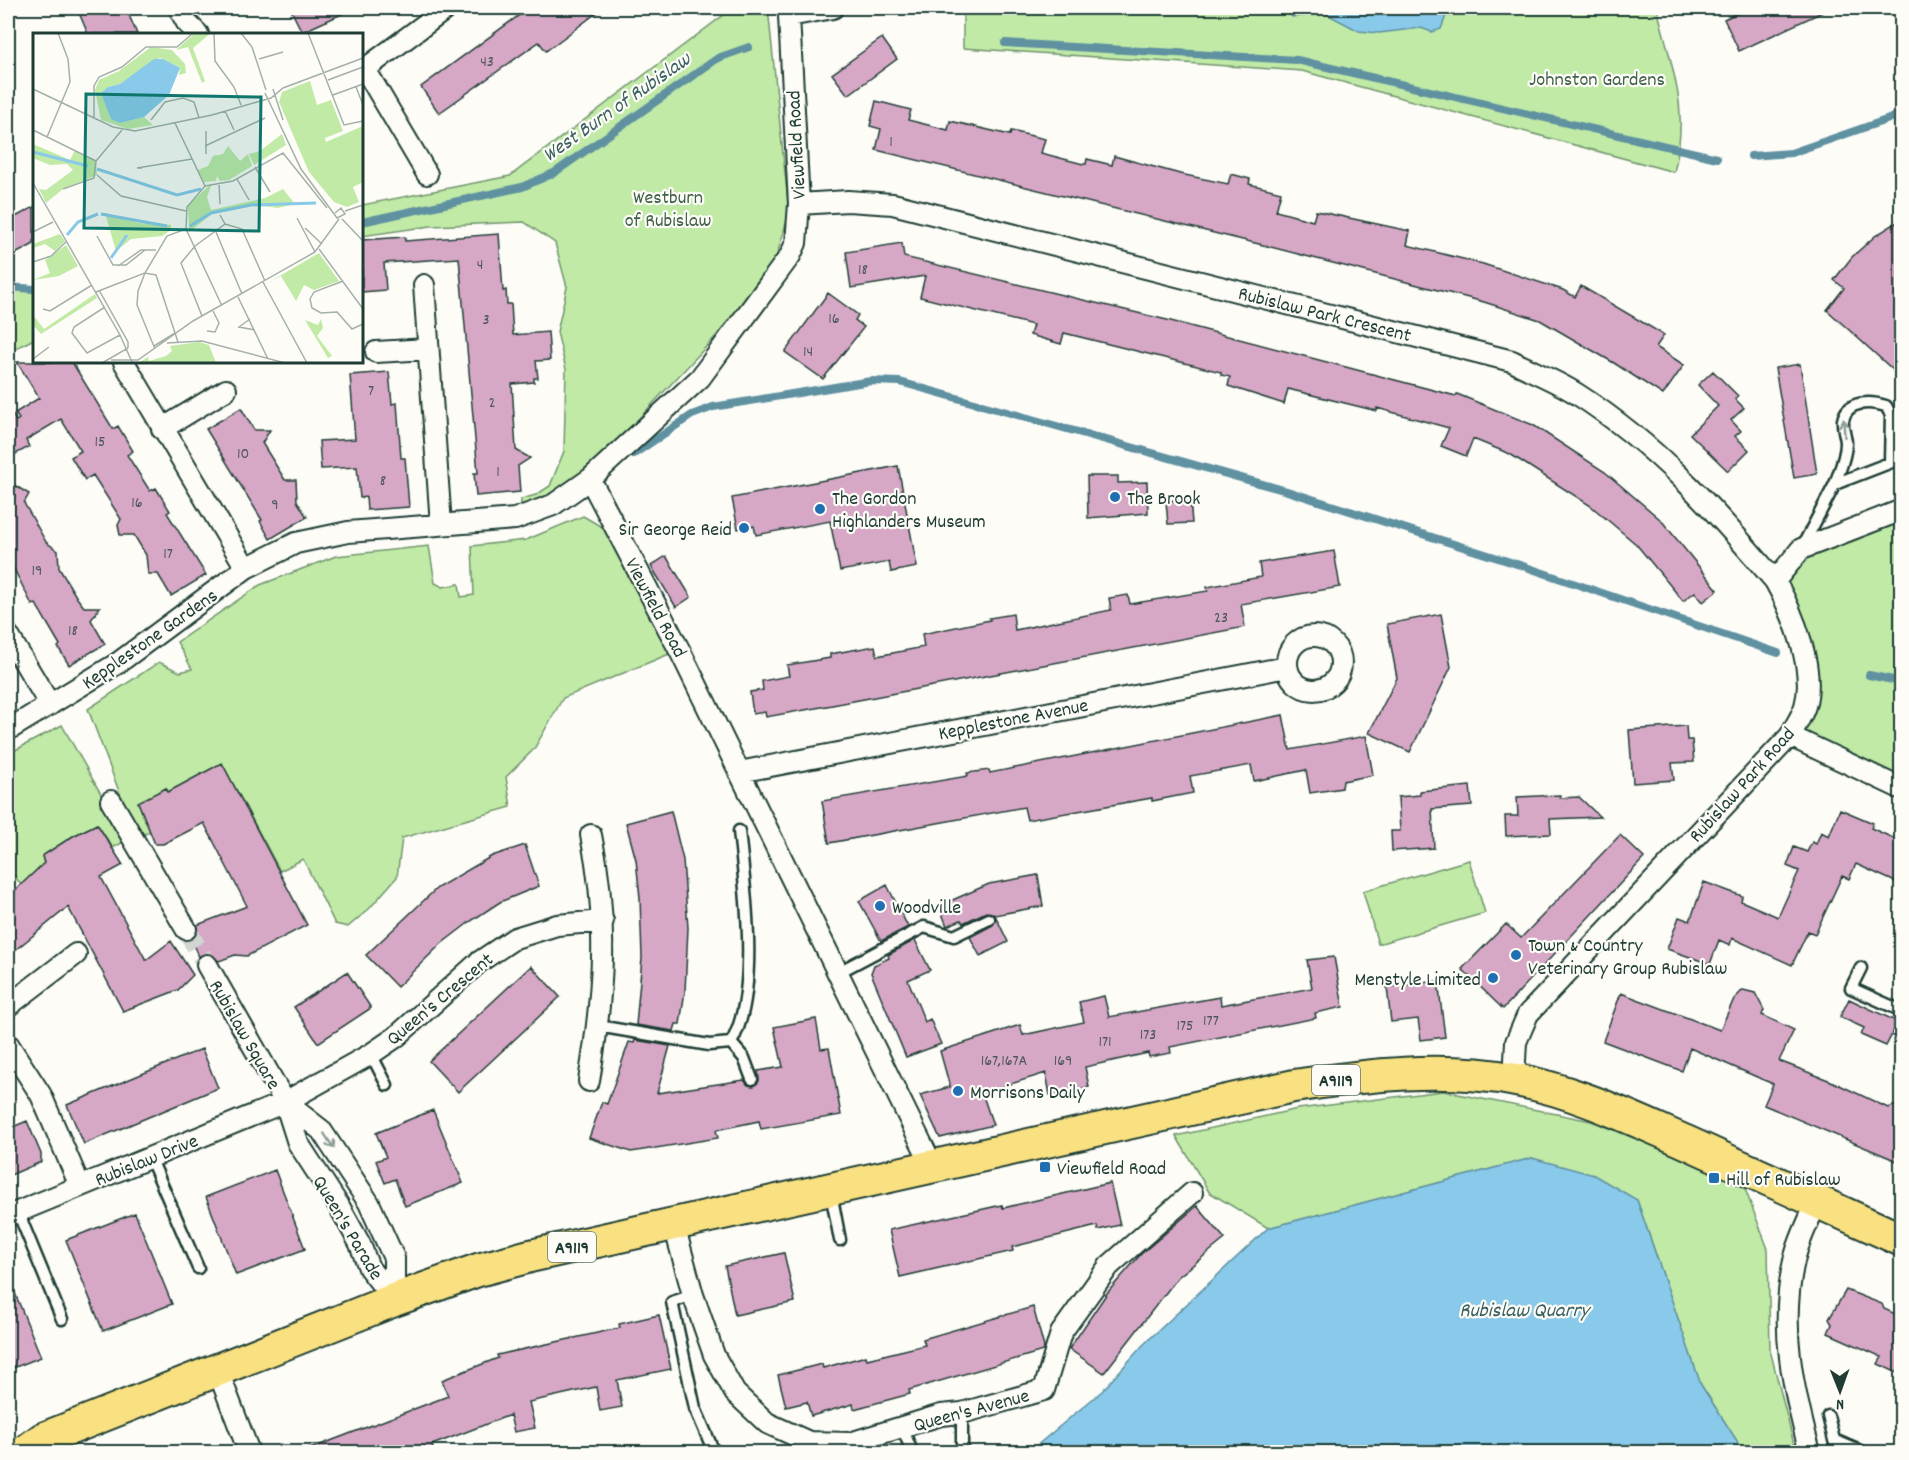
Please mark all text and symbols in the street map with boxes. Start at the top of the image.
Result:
inset map [33,33,363,363]
water label: West Burn of Rubislaw [537,45,699,171]
house number: 43 [480,51,494,74]
park label: Johnston Gardens [1529,67,1665,95]
street label: Viewfield Road [781,90,815,200]
house number: 1 [889,131,893,154]
park label: Westburn of Rubislaw [625,185,711,236]
house number: 4 [477,254,483,277]
house number: 18 [858,259,868,282]
street label: Rubislaw Park Crescent [1235,281,1414,351]
house number: 16 [828,308,840,331]
house number: 3 [482,309,490,332]
house number: 14 [803,341,813,364]
house number: 7 [368,380,374,403]
house number: 2 [489,392,496,415]
one-way arrow [1839,418,1850,438]
house number: 15 [95,431,105,454]
house number: 10 [237,443,249,466]
house number: 1 [496,461,500,484]
house number: 8 [380,470,386,493]
place label: The Gordon Highlanders Museum [832,486,986,537]
place label: The Brook [1127,486,1200,514]
marker: The Brook [1108,490,1122,504]
house number: 16 [131,492,143,515]
house number: 9 [271,494,279,517]
marker: The Gordon Highlanders Museum [813,502,827,516]
place label: Sir George Reid [619,517,732,545]
marker: Sir George Reid [737,521,751,535]
house number: 17 [163,543,173,566]
street label: Viewfield Road [616,554,692,663]
house number: 19 [32,560,42,583]
street label: Kepplestone Gardens [77,583,224,698]
house number: 23 [1214,607,1228,630]
house number: 18 [68,620,78,643]
street label: Kepplestone Avenue [936,693,1091,749]
street label: Rubislaw Park Road [1684,722,1803,850]
place label: Woodville [892,895,961,923]
marker: Woodville [873,899,887,913]
place label: Town & Country Veterinary Group Rubislaw [1528,933,1727,984]
street label: Queen's Crescent [381,947,501,1053]
marker: Town & Country Veterinary Group Rubislaw [1509,948,1523,962]
place label: Menstyle Limited [1354,967,1481,995]
marker: Menstyle Limited [1486,971,1500,985]
street label: Rubislaw Square [201,975,286,1096]
house number: 177 [1203,1010,1219,1033]
house number: 175 [1176,1015,1194,1038]
house number: 173 [1140,1024,1156,1047]
house number: 171 [1098,1031,1112,1054]
house number: 167,167A [981,1050,1028,1073]
house number: 169 [1054,1050,1072,1073]
road number: A9119 [1312,1065,1360,1095]
place label: Morrisons Daily [970,1080,1086,1108]
marker: Morrisons Daily [951,1084,965,1098]
street label: Rubislaw Drive [91,1128,203,1195]
one-way arrow [323,1132,335,1149]
place label: Viewfield Road [1057,1156,1166,1184]
marker: Viewfield Road [1038,1160,1052,1174]
place label: Hill of Rubislaw [1726,1167,1841,1195]
street label: Queen's Parade [304,1171,389,1286]
marker: Hill of Rubislaw [1707,1171,1721,1185]
road number: A9119 [548,1232,596,1262]
water label: Rubislaw Quarry [1459,1297,1591,1327]
north arrow [1810,1361,1870,1421]
street label: Queen's Avenue [911,1383,1033,1441]
text: N [1836,1392,1844,1415]

